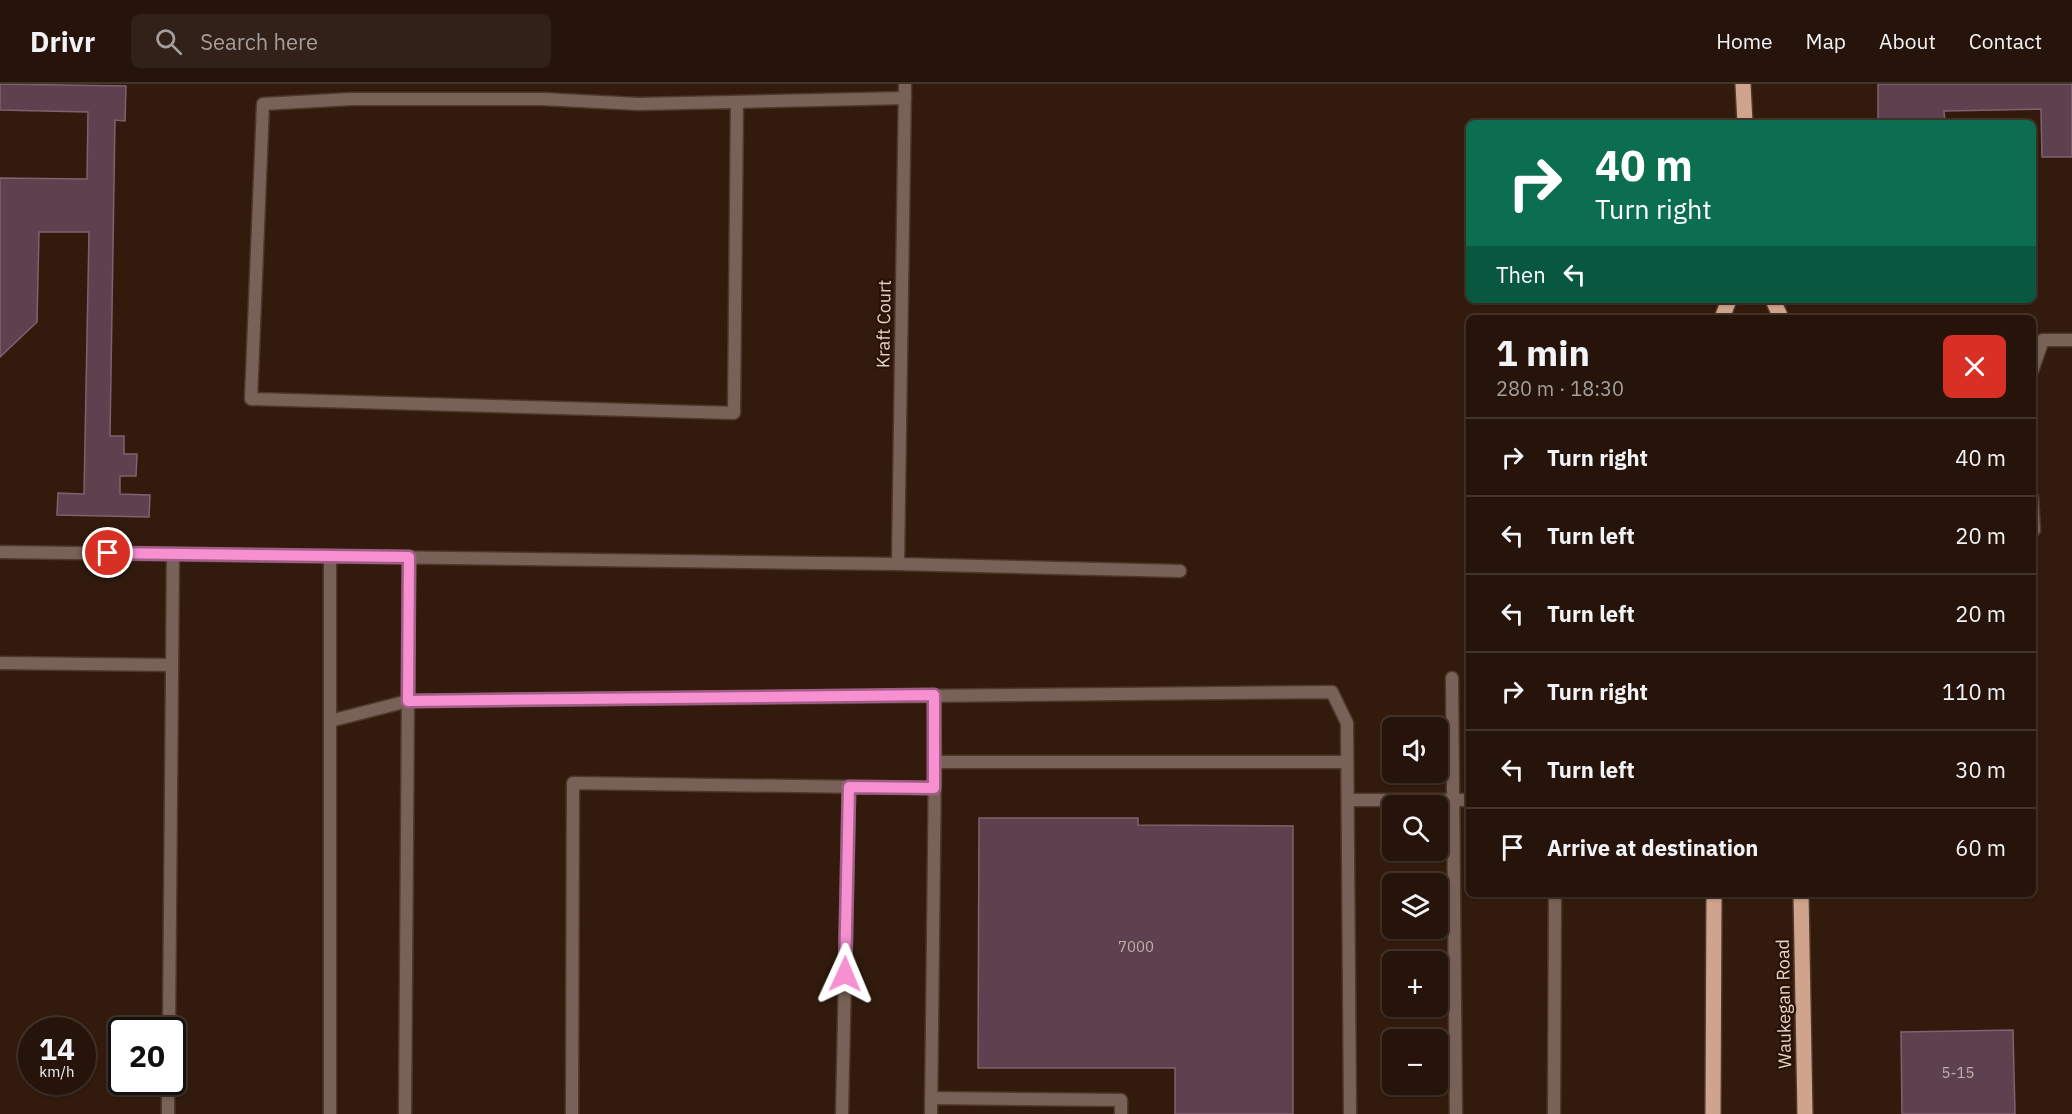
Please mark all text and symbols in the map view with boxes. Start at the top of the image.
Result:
search box [131,14,551,68]
text: Drivr [30,23,95,60]
icon: search [152,25,185,58]
text: Search here [200,27,318,56]
text: Home [1716,27,1773,55]
text: Map [1806,27,1846,55]
text: About [1879,27,1936,55]
text: Contact [1969,27,2042,55]
text: 40 m [1595,138,1693,193]
icon: right [1496,144,1574,222]
text: Turn right [1595,191,1712,226]
icon: left [1558,258,1591,291]
text: Then [1496,260,1546,289]
street label: Kraft Court [871,280,896,368]
text: 1 min [1496,329,1590,376]
button: close [1943,335,2006,398]
text: 280 m · 18:30 [1496,375,1624,402]
icon: right [1496,441,1529,474]
text: Turn right [1547,443,1648,472]
text: 40 m [1955,443,2006,472]
icon: left [1496,519,1529,552]
text: Turn left [1547,521,1635,550]
text: 20 m [1955,521,2006,550]
pin [82,527,133,578]
icon: arrive [91,536,124,569]
icon: left [1496,597,1529,630]
text: Turn left [1547,599,1635,628]
text: 20 m [1955,599,2006,628]
icon: right [1496,675,1529,708]
text: Turn right [1547,677,1648,706]
text: 110 m [1942,677,2006,706]
map controls [1382,717,1448,1095]
button: sound [1382,717,1448,783]
icon: left [1496,753,1529,786]
text: Turn left [1547,755,1635,784]
text: 30 m [1955,755,2006,784]
button: search [1382,795,1448,861]
icon: arrive [1496,831,1529,864]
text: Arrive at destination [1547,833,1758,862]
text: 60 m [1955,833,2006,862]
button: layers [1382,873,1448,939]
house number: 7000 [1118,937,1154,956]
street label: Waukegan Road [1771,939,1796,1069]
position arrow [813,942,877,1006]
button: + [1382,951,1448,1017]
speed limit sign: 20 [108,1017,186,1095]
text: 14 [39,1029,75,1068]
button: − [1382,1029,1448,1095]
text: km/h [39,1062,75,1081]
house number: 5-15 [1942,1063,1975,1082]

